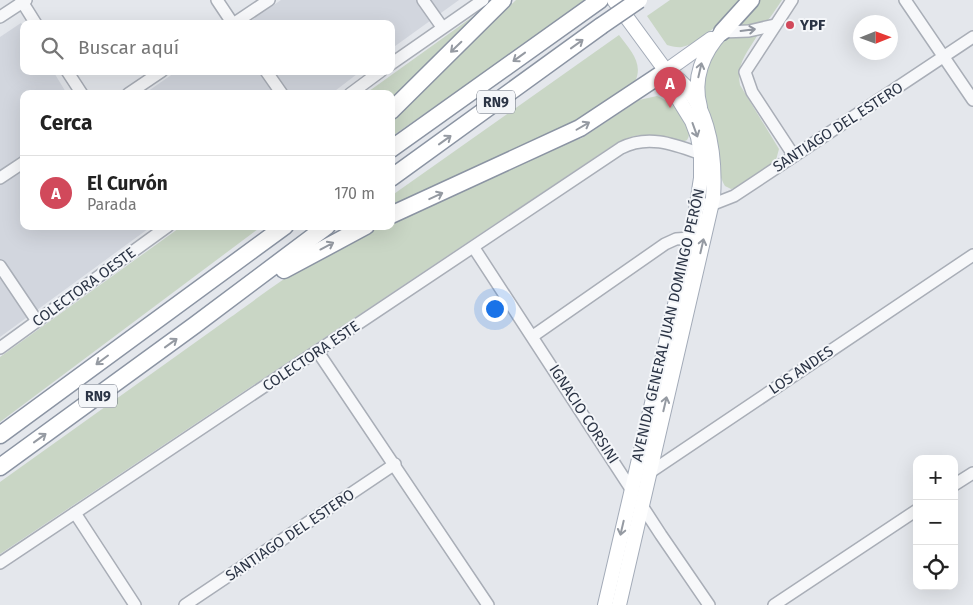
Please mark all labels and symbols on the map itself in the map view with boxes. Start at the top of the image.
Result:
north arrow [853,15,898,60]
place label: YPF [799,16,826,34]
marker: YPF [784,19,796,31]
one-way arrow [740,25,756,35]
one-way arrow [569,39,583,49]
one-way arrow [450,41,463,53]
one-way arrow [513,52,527,62]
one-way arrow [696,63,705,79]
pin: A [654,67,686,108]
street label: SANTIAGO DEL ESTERO [770,78,906,176]
road number: RN9 [477,90,515,114]
one-way arrow [575,120,589,130]
one-way arrow [691,122,700,137]
one-way arrow [438,134,451,145]
street label: AVENIDA GENERAL JUAN DOMINGO PERÓN [628,187,708,463]
one-way arrow [428,190,443,200]
one-way arrow [698,238,707,254]
one-way arrow [319,240,333,250]
street label: COLECTORA OESTE [29,244,139,330]
your location [482,296,508,322]
street label: COLECTORA ESTE [259,317,363,395]
one-way arrow [164,338,178,348]
street label: LOS ANDES [765,342,837,398]
one-way arrow [96,354,109,365]
street label: IGNACIO CORSINI [545,361,623,467]
road number: RN9 [79,384,117,408]
one-way arrow [661,396,670,412]
one-way arrow [32,433,46,443]
street label: SANTIAGO DEL ESTERO [222,485,358,585]
one-way arrow [617,519,626,535]

